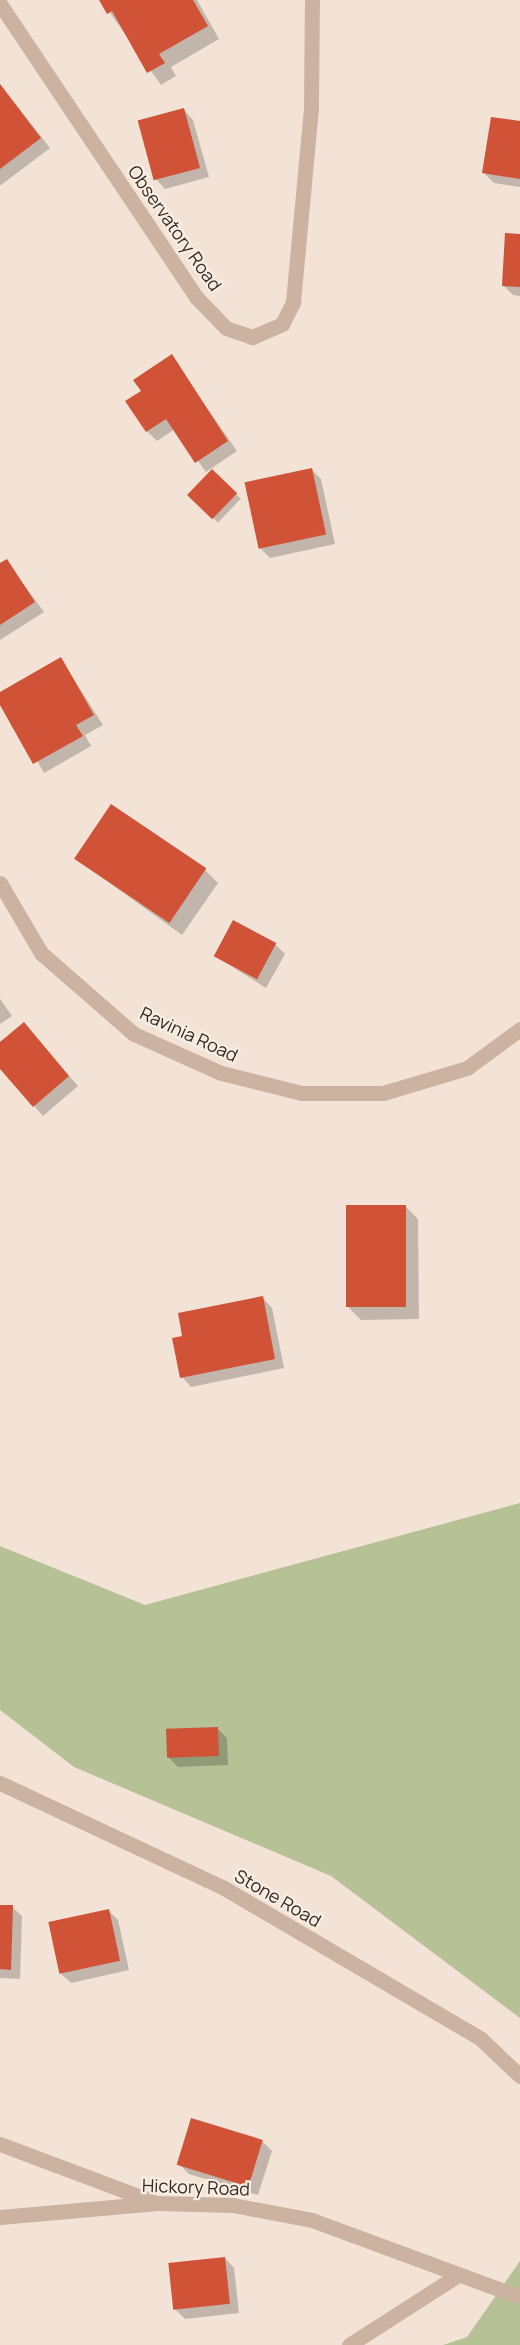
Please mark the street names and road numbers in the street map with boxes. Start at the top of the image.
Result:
street label: Observatory Road [124,161,226,295]
street label: Ravinia Road [137,1002,241,1066]
street label: Stone Road [231,1865,325,1931]
street label: Hickory Road [142,2174,250,2200]

